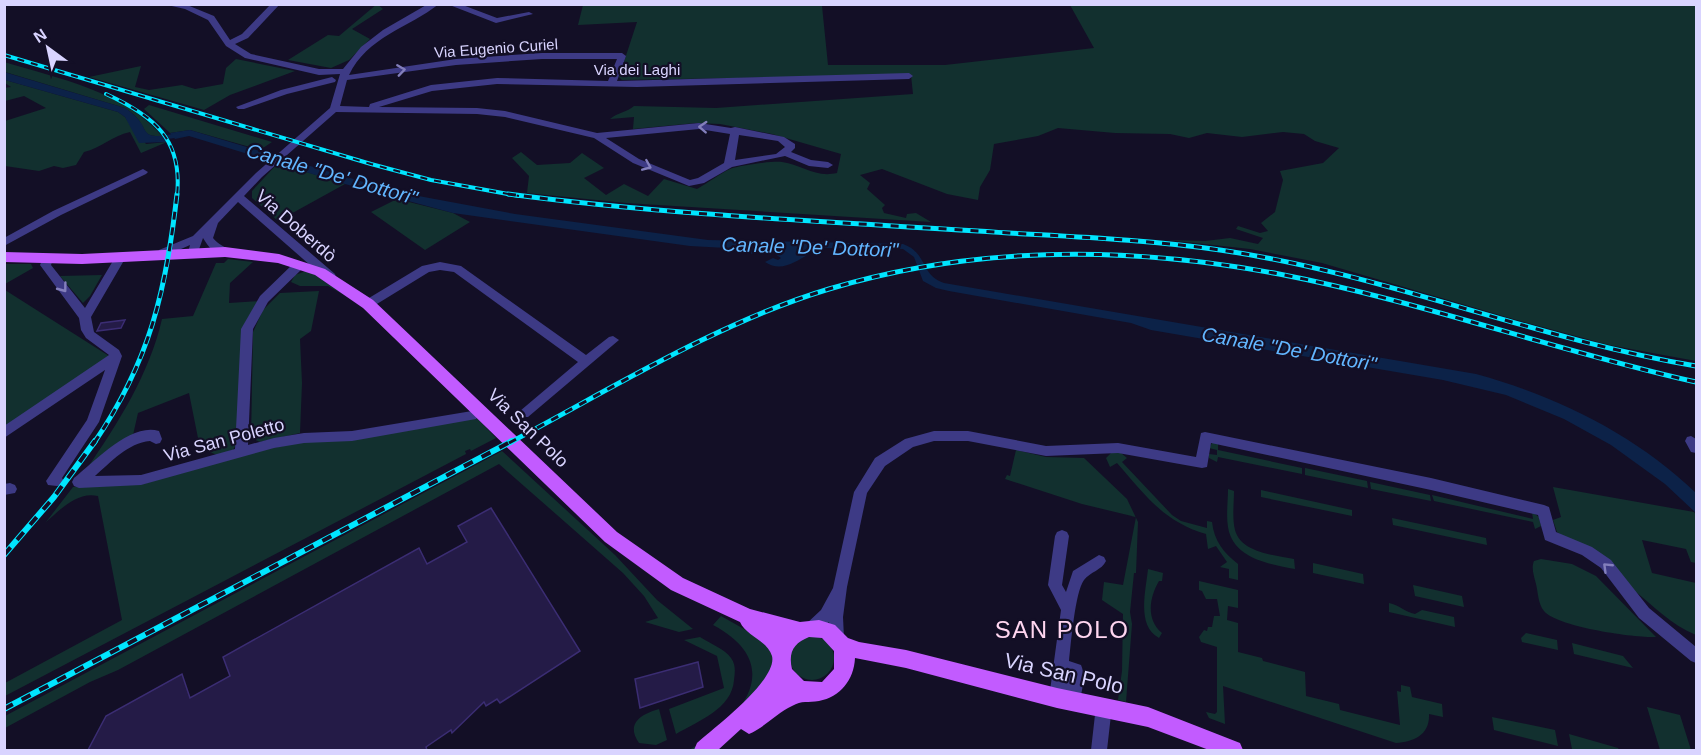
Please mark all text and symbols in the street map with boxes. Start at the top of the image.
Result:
north arrow [18,18,78,78]
text: N [31,26,50,46]
street label: Via Eugenio Curiel [434,35,558,61]
street label: Via dei Laghi [594,61,680,78]
one-way arrow [397,64,406,76]
one-way arrow [698,121,707,134]
water label: Canale "De' Dottori" [244,139,421,209]
one-way arrow [641,159,652,171]
street label: Via Doberdò [252,186,340,266]
water label: Canale "De' Dottori" [721,233,900,261]
one-way arrow [55,282,66,293]
water label: Canale "De' Dottori" [1200,323,1379,375]
street label: Via San Polo [484,385,572,471]
street label: Via San Poletto [162,414,286,466]
one-way arrow [1604,564,1615,575]
district label: SAN POLO [995,616,1129,643]
street label: Via San Polo [1002,648,1126,698]

